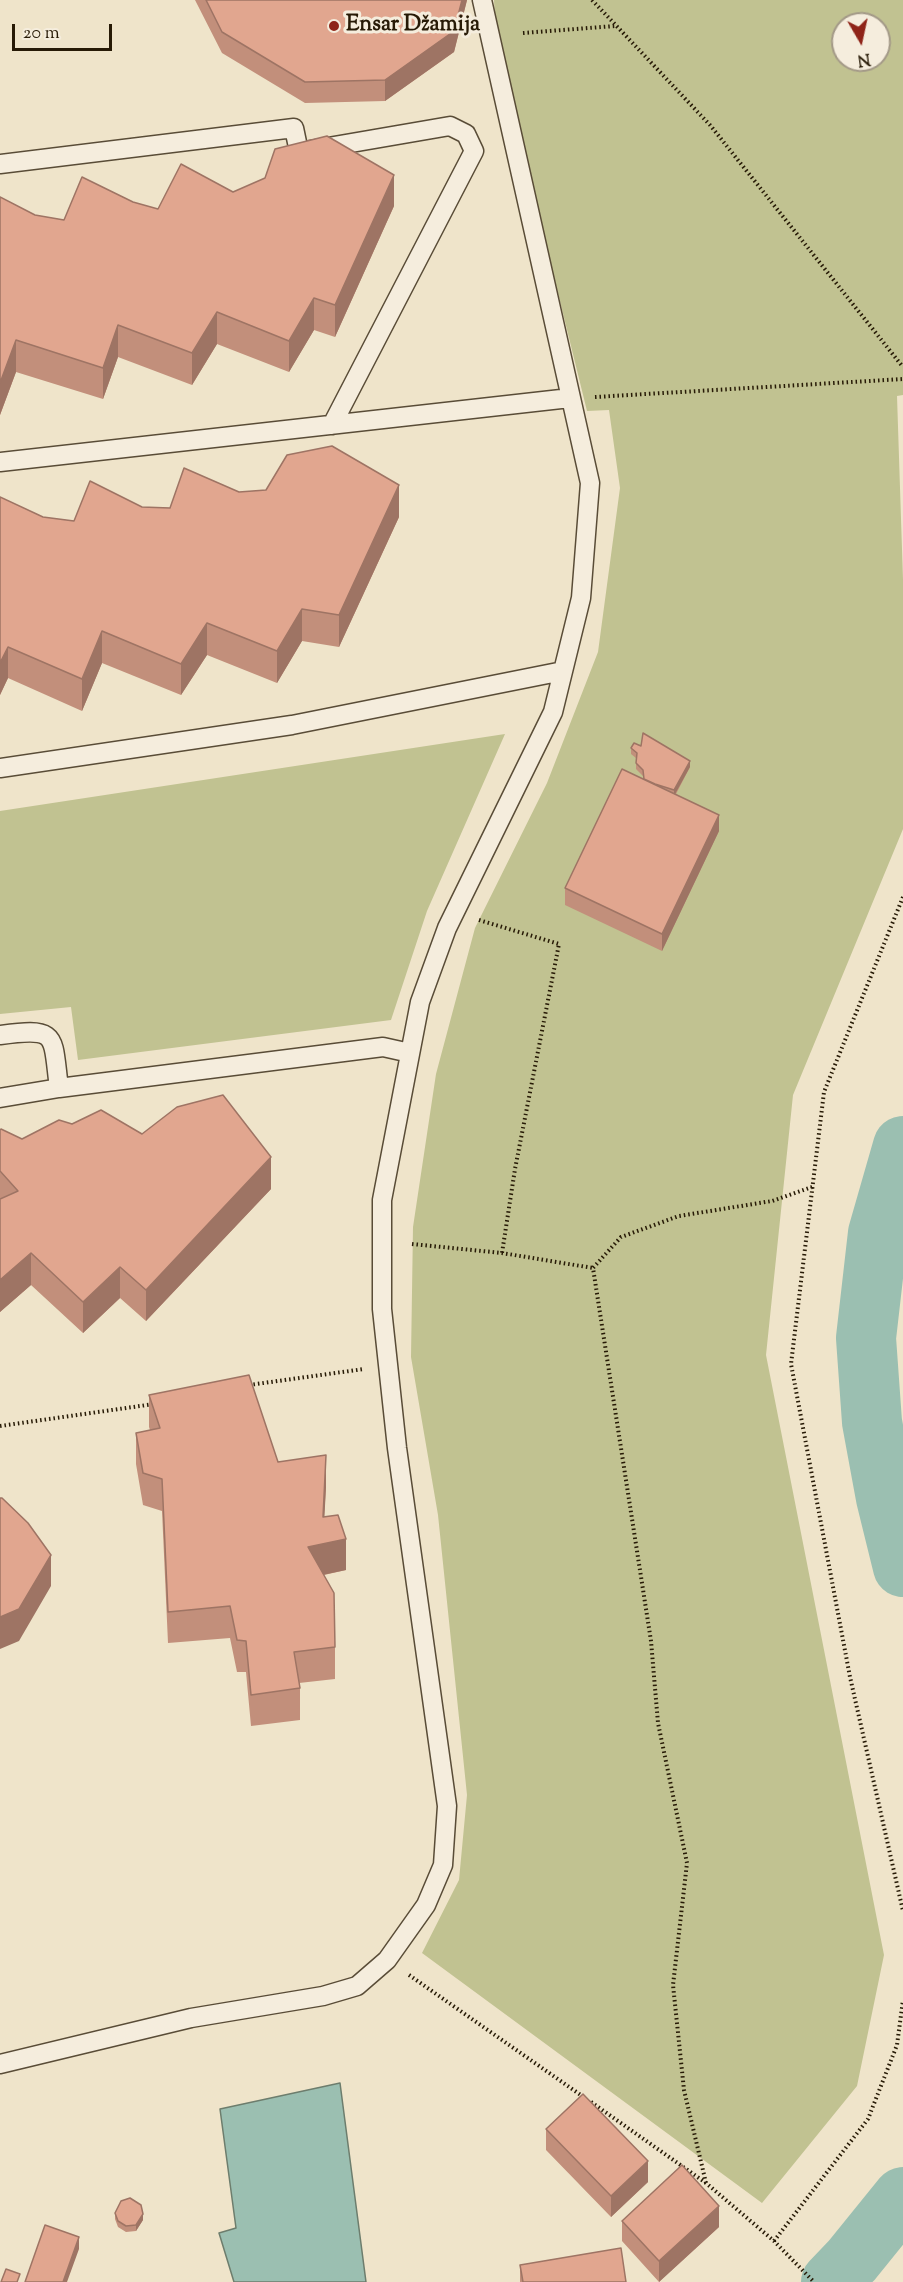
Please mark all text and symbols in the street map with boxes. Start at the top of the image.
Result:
scale bar [15,12,116,50]
north arrow [831,12,891,72]
place label: Ensar Džamija [346,13,480,39]
marker: Ensar Džamija [327,19,341,33]
text: 20 m [23,21,60,47]
text: N [855,46,872,71]

